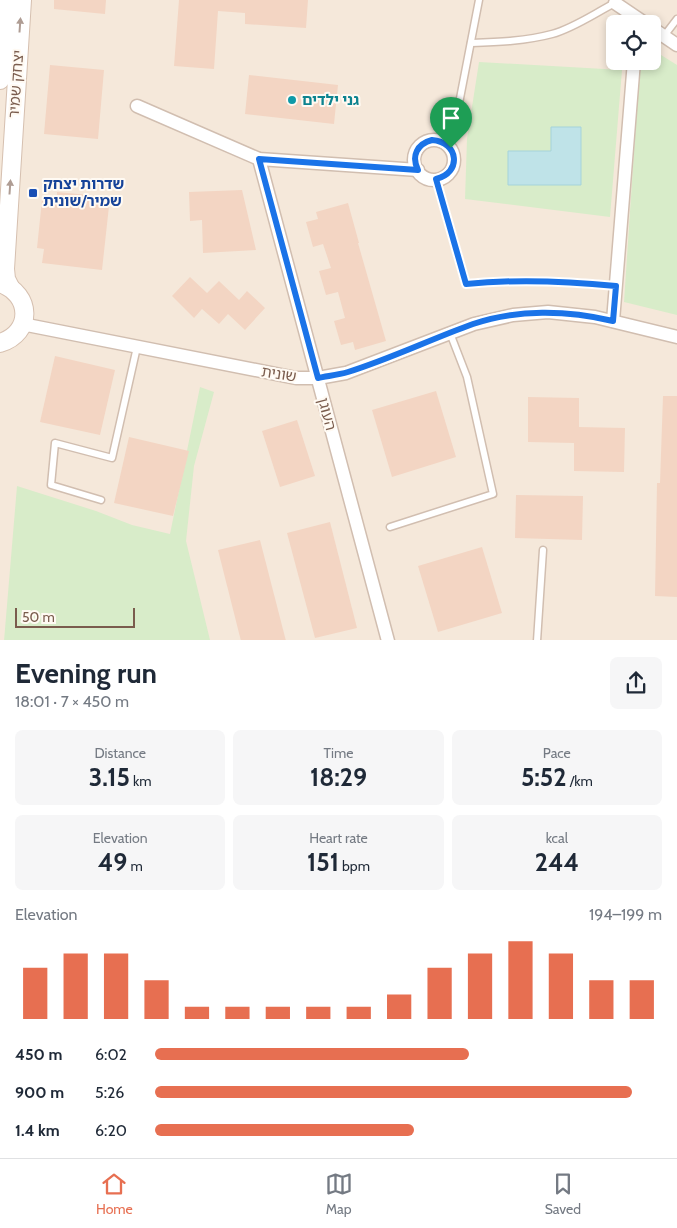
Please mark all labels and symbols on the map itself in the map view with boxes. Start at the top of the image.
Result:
one-way arrow [16,16,24,32]
street label: יצחק שמיר [5,49,27,119]
place label: גני ילדים [302,91,359,109]
marker: גני ילדים [286,94,298,106]
pin [430,97,472,148]
place label: שדרות יצחק שמיר/שונית [43,175,124,210]
one-way arrow [6,179,14,195]
marker: שדרות יצחק שמיר/שונית [27,187,39,199]
street label: שונית [260,362,298,386]
street label: העוגן [314,396,340,432]
scale bar [15,606,135,629]

